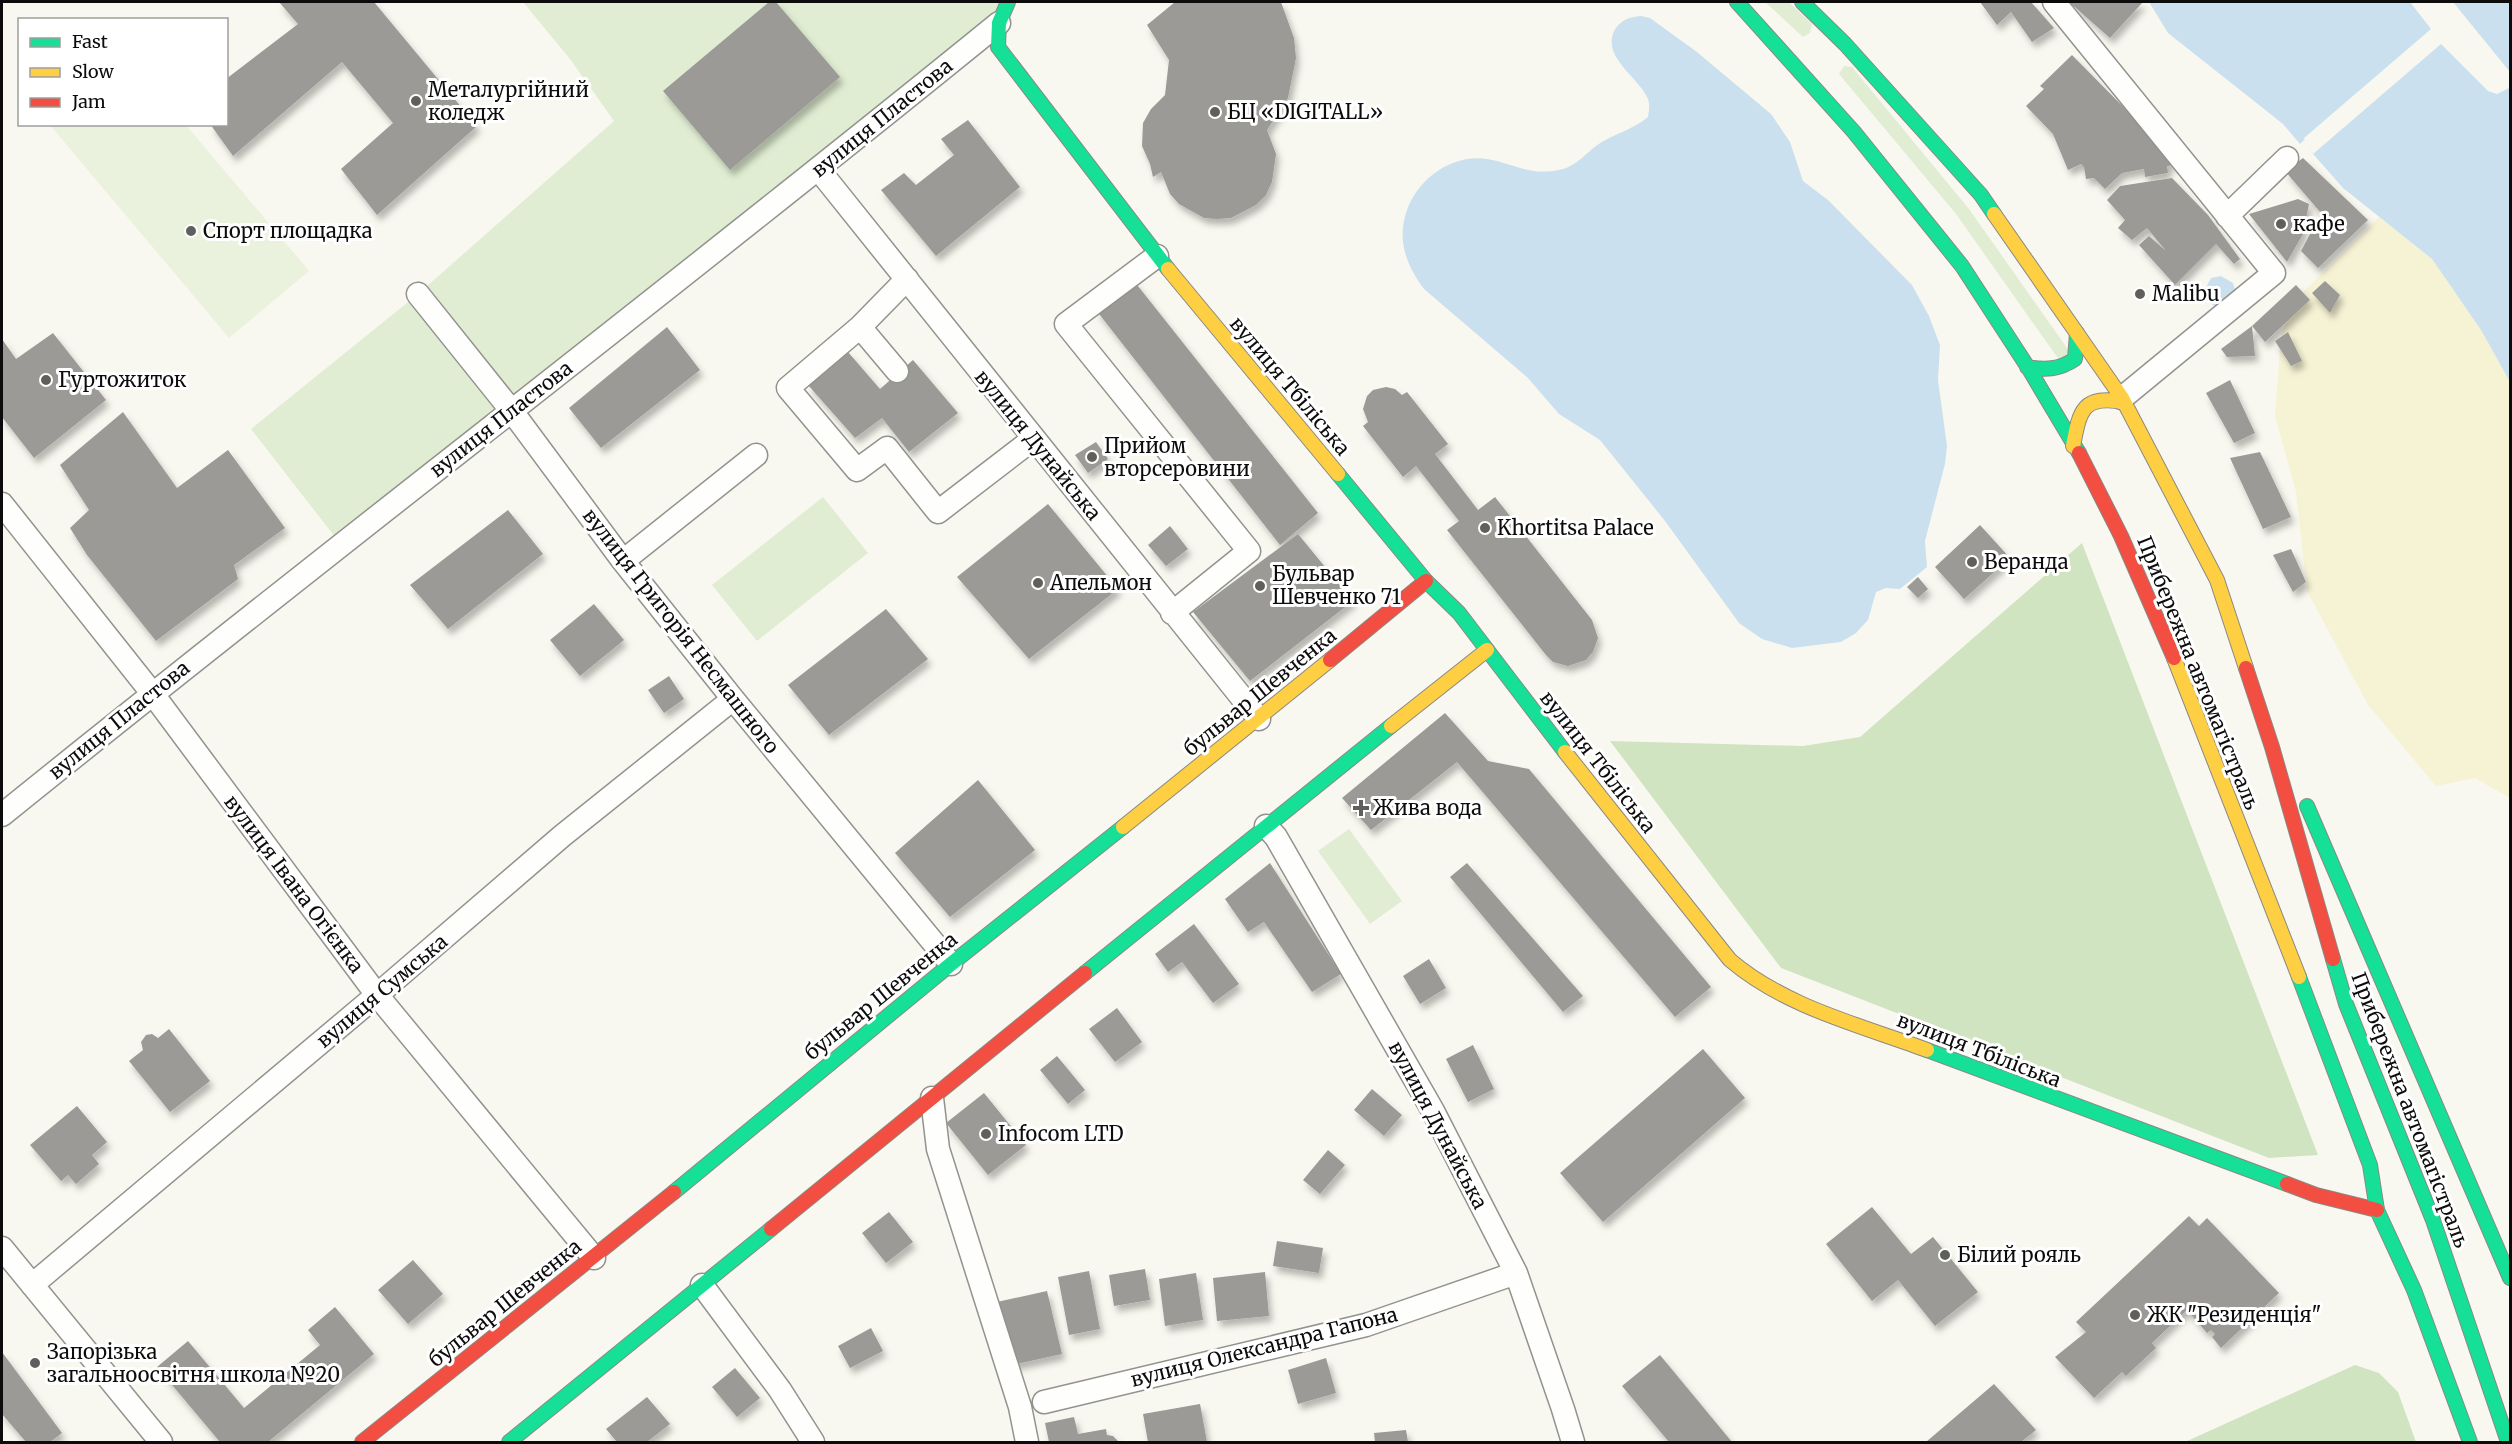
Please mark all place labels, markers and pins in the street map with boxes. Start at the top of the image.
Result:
place label: Металургійний коледж [428,77,589,125]
marker: Металургійний коледж [409,94,423,108]
place label: БЦ «DIGITALL» [1227,99,1383,124]
marker: БЦ «DIGITALL» [1208,105,1222,119]
place label: кафе [2293,211,2345,236]
marker: кафе [2274,217,2288,231]
place label: Спорт площадка [203,218,373,243]
marker: Спорт площадка [184,224,198,238]
place label: Malibu [2152,281,2220,306]
marker: Malibu [2133,287,2147,301]
place label: Гуртожиток [58,367,187,392]
marker: Гуртожиток [39,373,53,387]
place label: Прийом вторсеровини [1104,433,1250,481]
marker: Прийом вторсеровини [1085,450,1099,464]
place label: Khortitsa Palace [1497,515,1654,540]
marker: Khortitsa Palace [1478,521,1492,535]
place label: Веранда [1984,549,2069,574]
marker: Веранда [1965,555,1979,569]
place label: Бульвар Шевченко 71 [1272,561,1401,609]
place label: Апельмон [1049,570,1152,595]
marker: Апельмон [1031,576,1045,590]
marker: Бульвар Шевченко 71 [1253,579,1267,593]
place label: Жива вода [1373,795,1482,820]
marker: Жива вода [1354,801,1368,815]
place label: Infocom LTD [998,1121,1124,1146]
marker: Infocom LTD [979,1127,993,1141]
place label: Білий рояль [1957,1242,2081,1267]
marker: Білий рояль [1938,1248,1952,1262]
place label: ЖК "Резиденція" [2147,1302,2321,1327]
marker: ЖК "Резиденція" [2128,1308,2142,1322]
place label: Запорізька загальноосвітня школа №20 [47,1339,340,1387]
marker: Запорізька загальноосвітня школа №20 [28,1356,42,1370]

